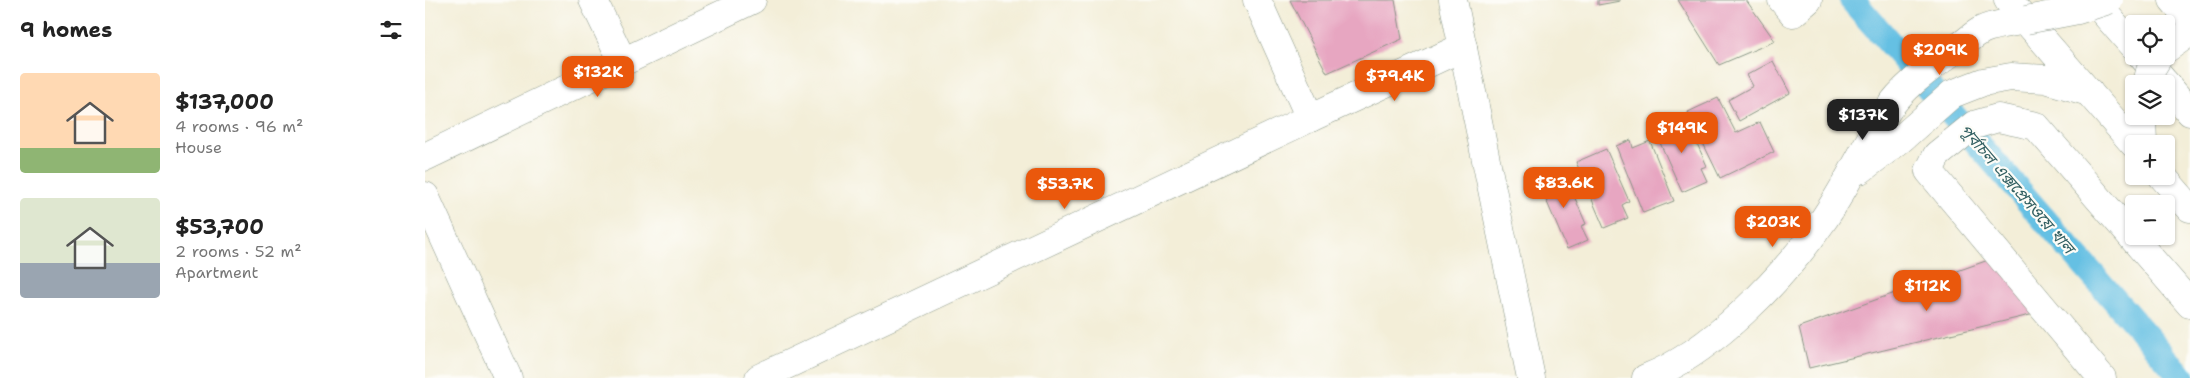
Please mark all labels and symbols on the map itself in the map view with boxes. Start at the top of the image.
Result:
pin: $209K [1905,34,1975,76]
pin: $132K [563,56,633,98]
pin: $79.4K [1354,59,1436,102]
pin: $137K [1828,98,1898,141]
pin: $149K [1647,112,1717,154]
water label: পূর্বাচল এক্সপ্রেসওয়ে খাল [1955,120,2081,260]
pin: $83.6K [1523,166,1605,209]
pin: $53.7K [1024,168,1106,210]
pin: $203K [1738,206,1808,248]
pin: $112K [1892,270,1962,312]

